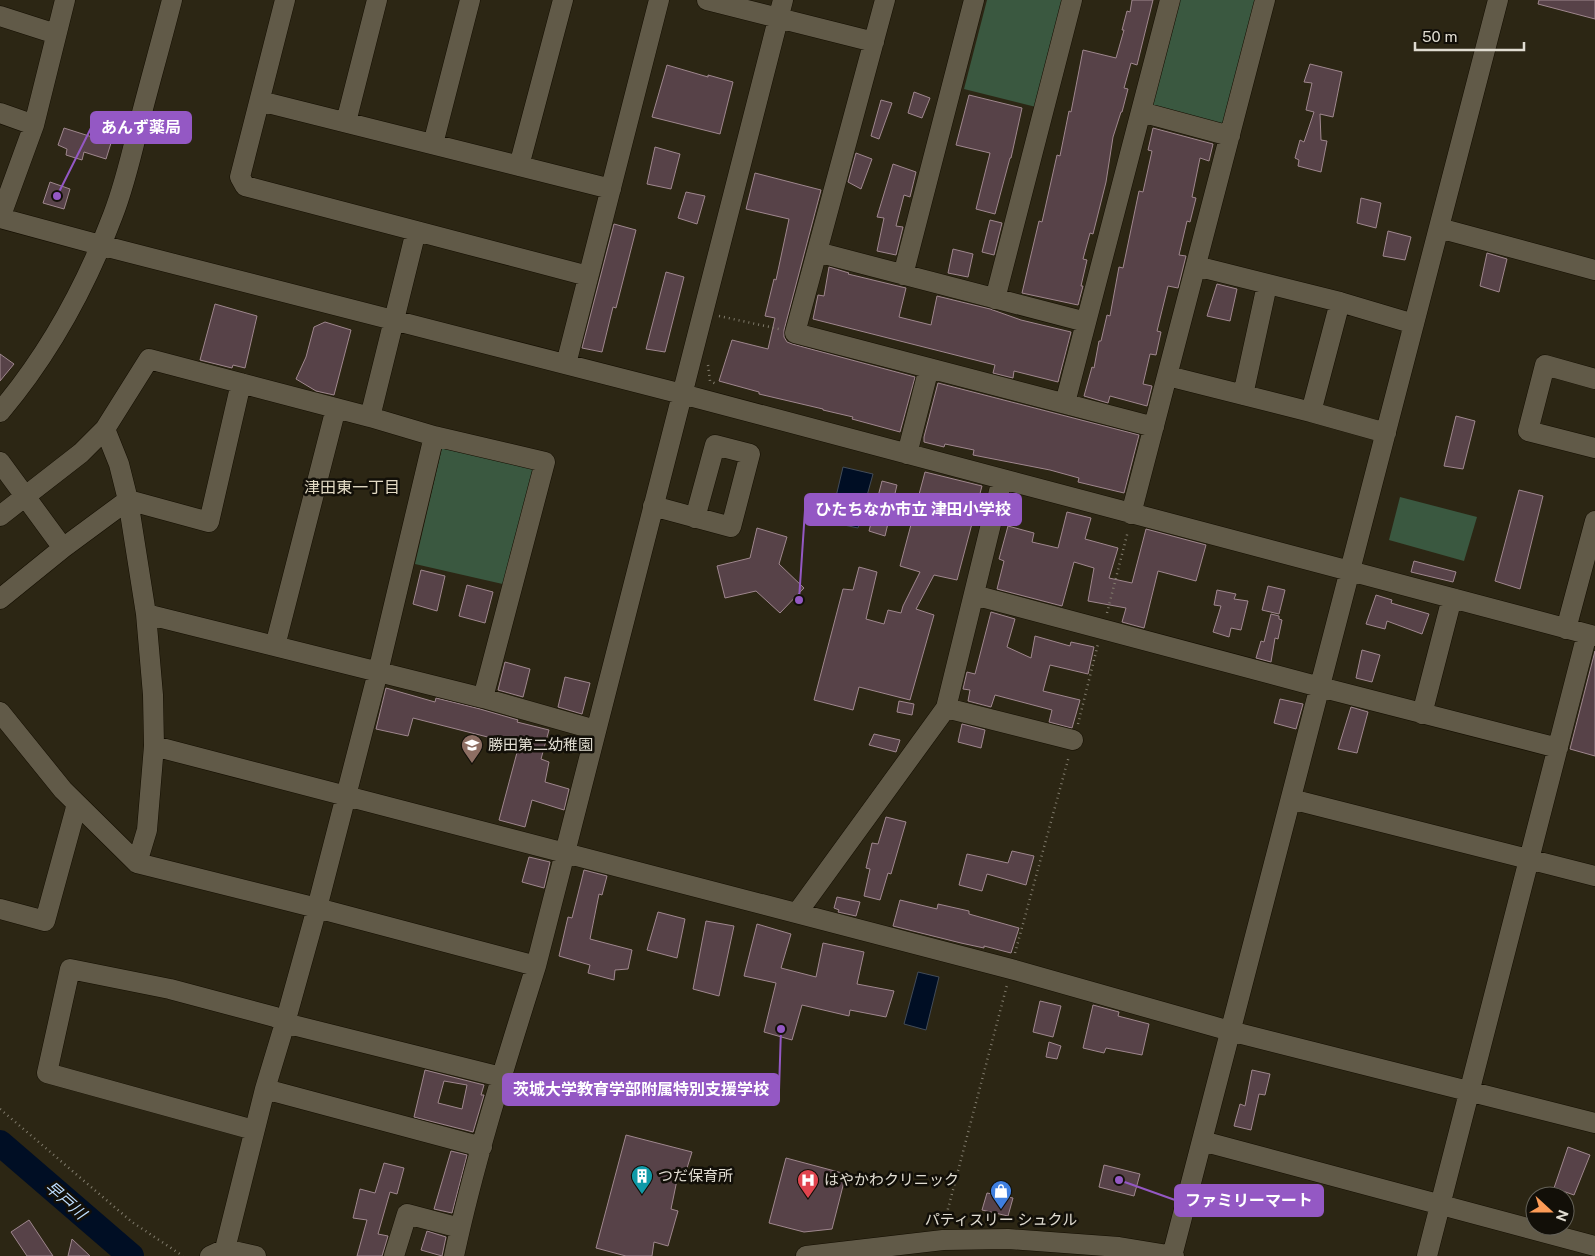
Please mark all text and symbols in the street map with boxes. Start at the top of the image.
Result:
scale bar [1415,20,1524,52]
text: 50 m [1422,28,1457,45]
callout: あんず薬局 [91,112,191,143]
text: あんず薬局 [101,118,181,137]
district label: 津田東一丁目 [304,478,400,497]
callout: ひたちなか市立 津田小学校 [805,494,1021,525]
text: ひたちなか市立 津田小学校 [815,500,1011,519]
school or university icon: 勝田第二幼稚園 [460,733,484,764]
place label: 勝田第二幼稚園 [488,736,593,753]
callout: 茨城大学教育学部附属特別支援学校 [503,1074,779,1105]
text: 茨城大学教育学部附属特別支援学校 [513,1080,769,1099]
building icon: つだ保育所 [630,1164,654,1195]
place label: つだ保育所 [658,1167,733,1184]
hospital icon: はやかわクリニック [796,1168,820,1199]
place label: はやかわクリニック [824,1171,959,1188]
water label: 早戸川 [41,1177,92,1225]
shop icon: パティスリー シュクル [989,1179,1013,1210]
callout: ファミリーマート [1175,1185,1323,1216]
north arrow [1525,1186,1575,1236]
text: ファミリーマート [1185,1191,1313,1210]
text: N [1553,1208,1572,1224]
place label: パティスリー シュクル [925,1211,1077,1228]

